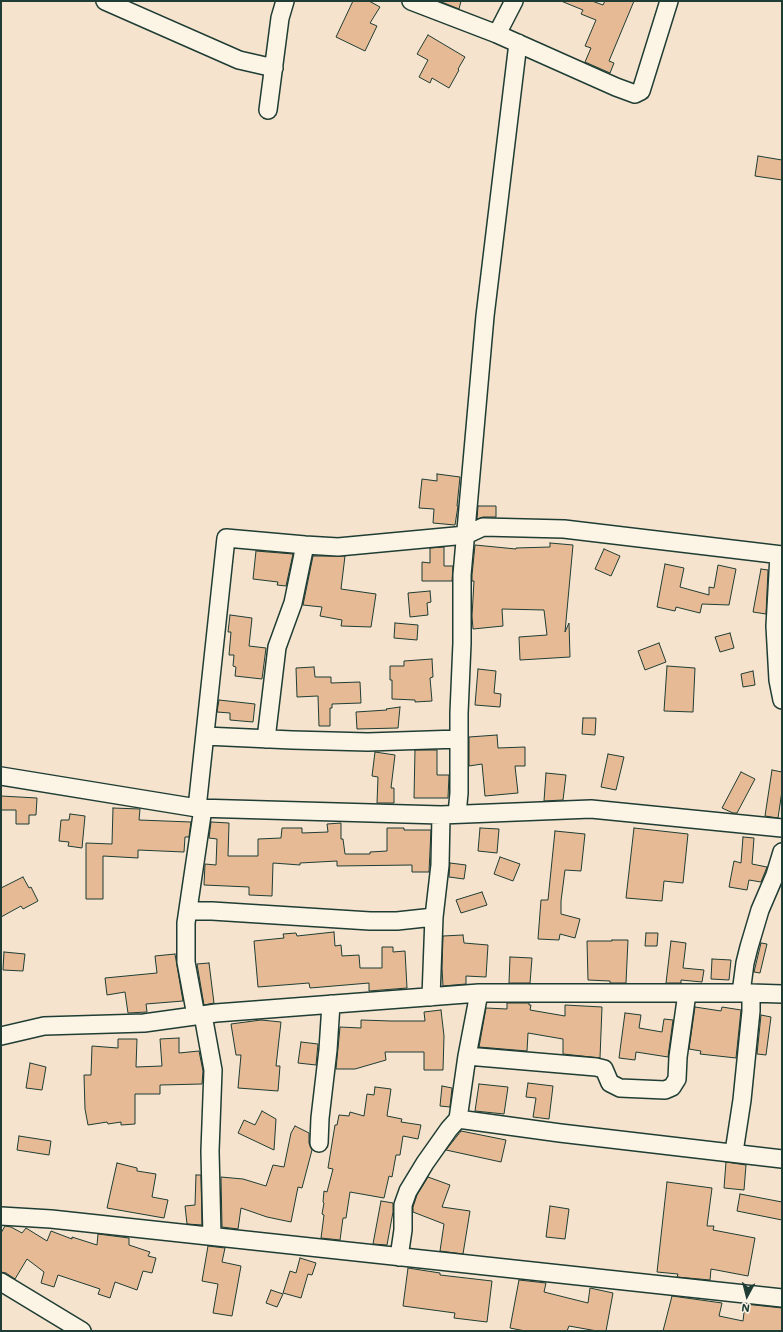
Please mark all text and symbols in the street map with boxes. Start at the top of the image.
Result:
north arrow [727,1276,767,1316]
text: N [740,1300,751,1316]

